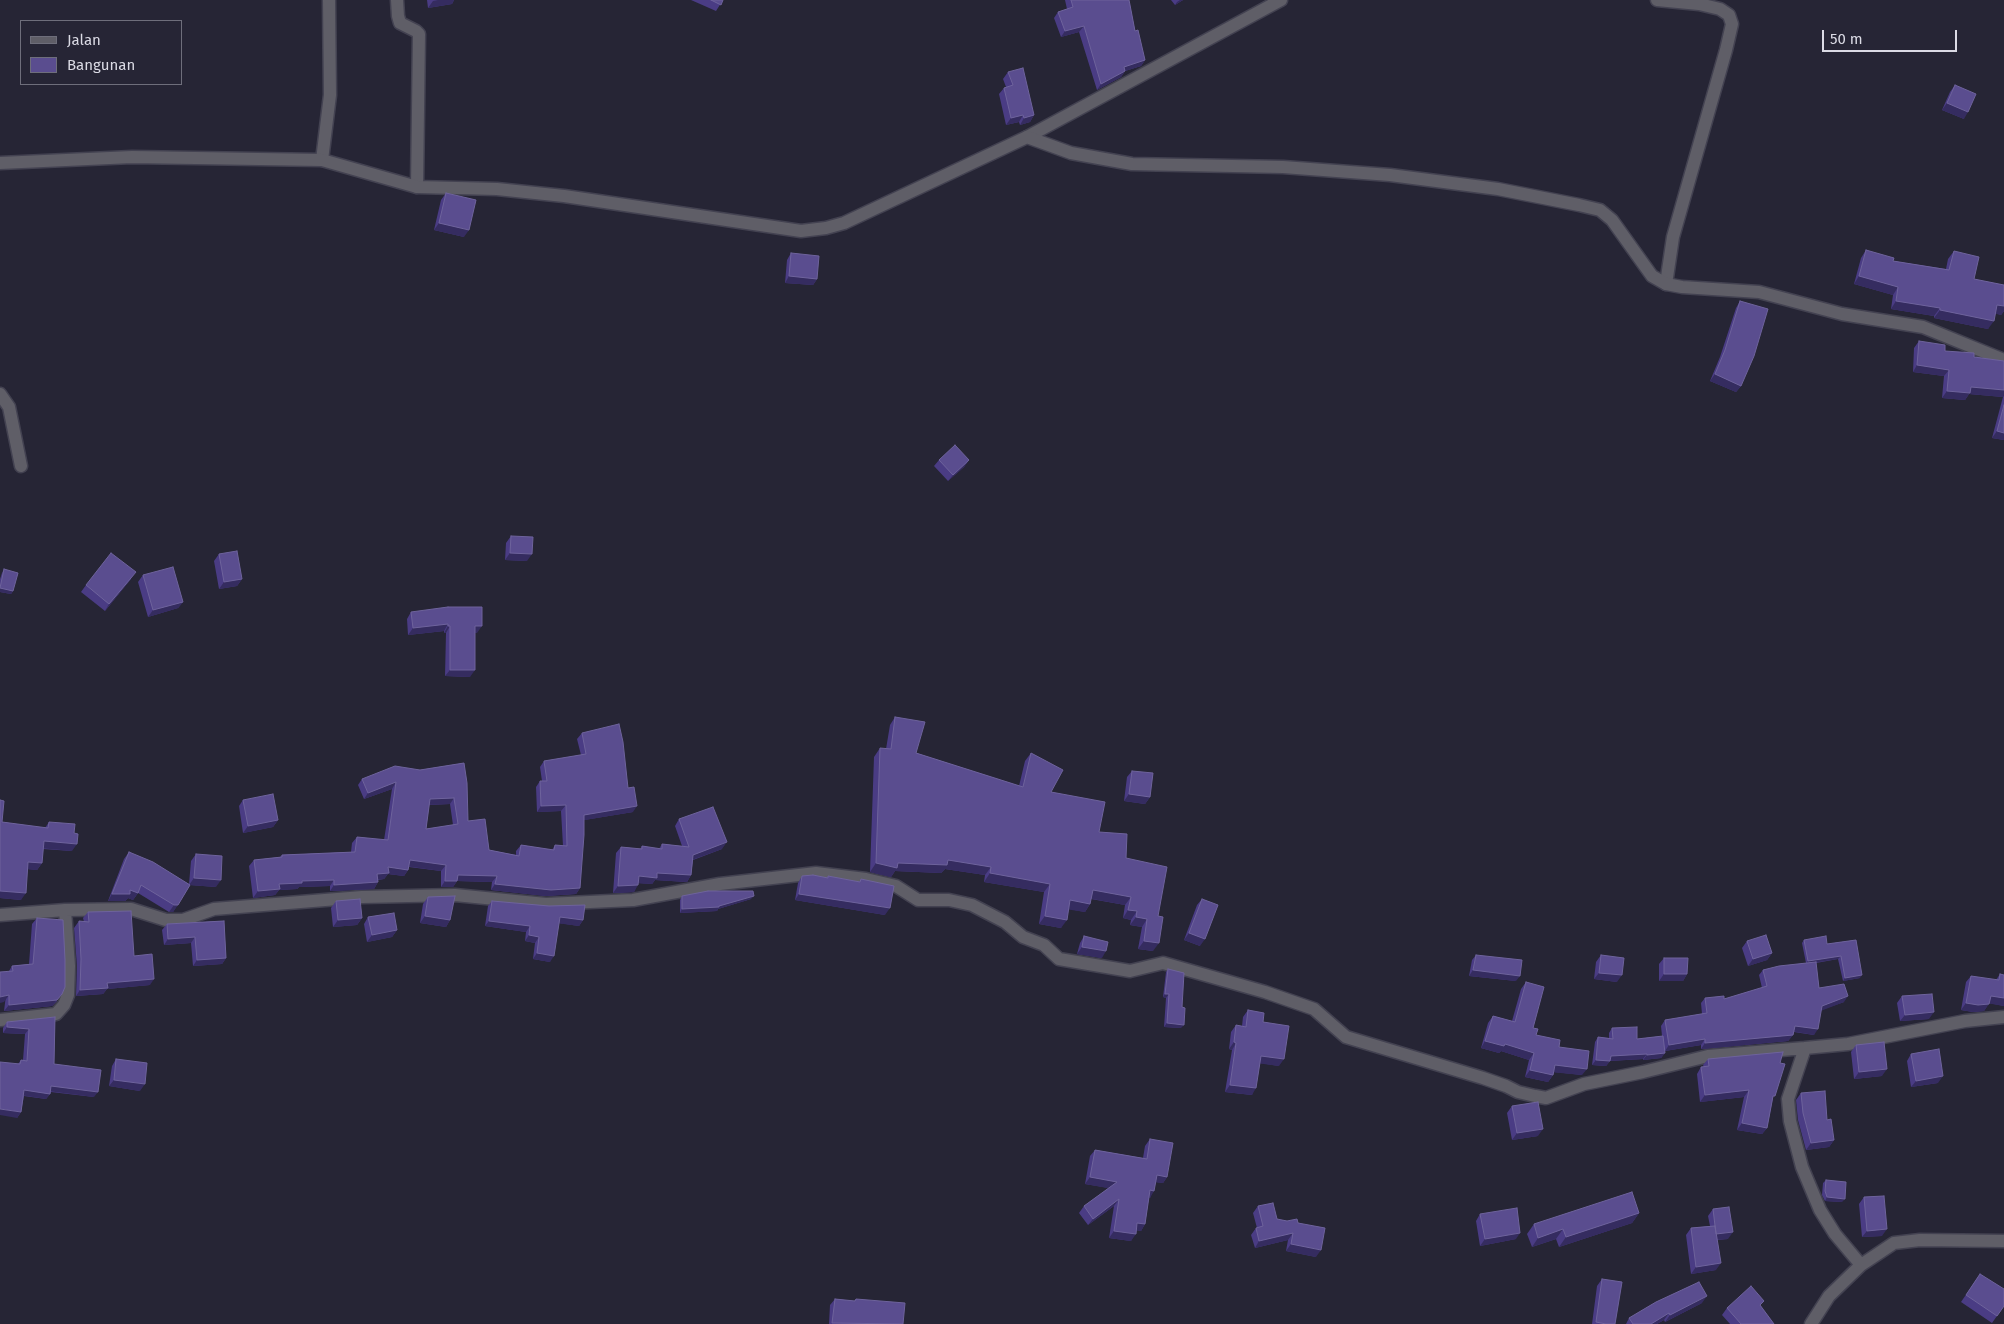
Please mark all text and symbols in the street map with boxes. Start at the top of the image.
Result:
legend [20,20,182,85]
scale bar [1824,20,1959,52]
text: 50 m [1830,30,1863,48]
text: Jalan [67,31,101,49]
text: Bangunan [67,56,135,74]

